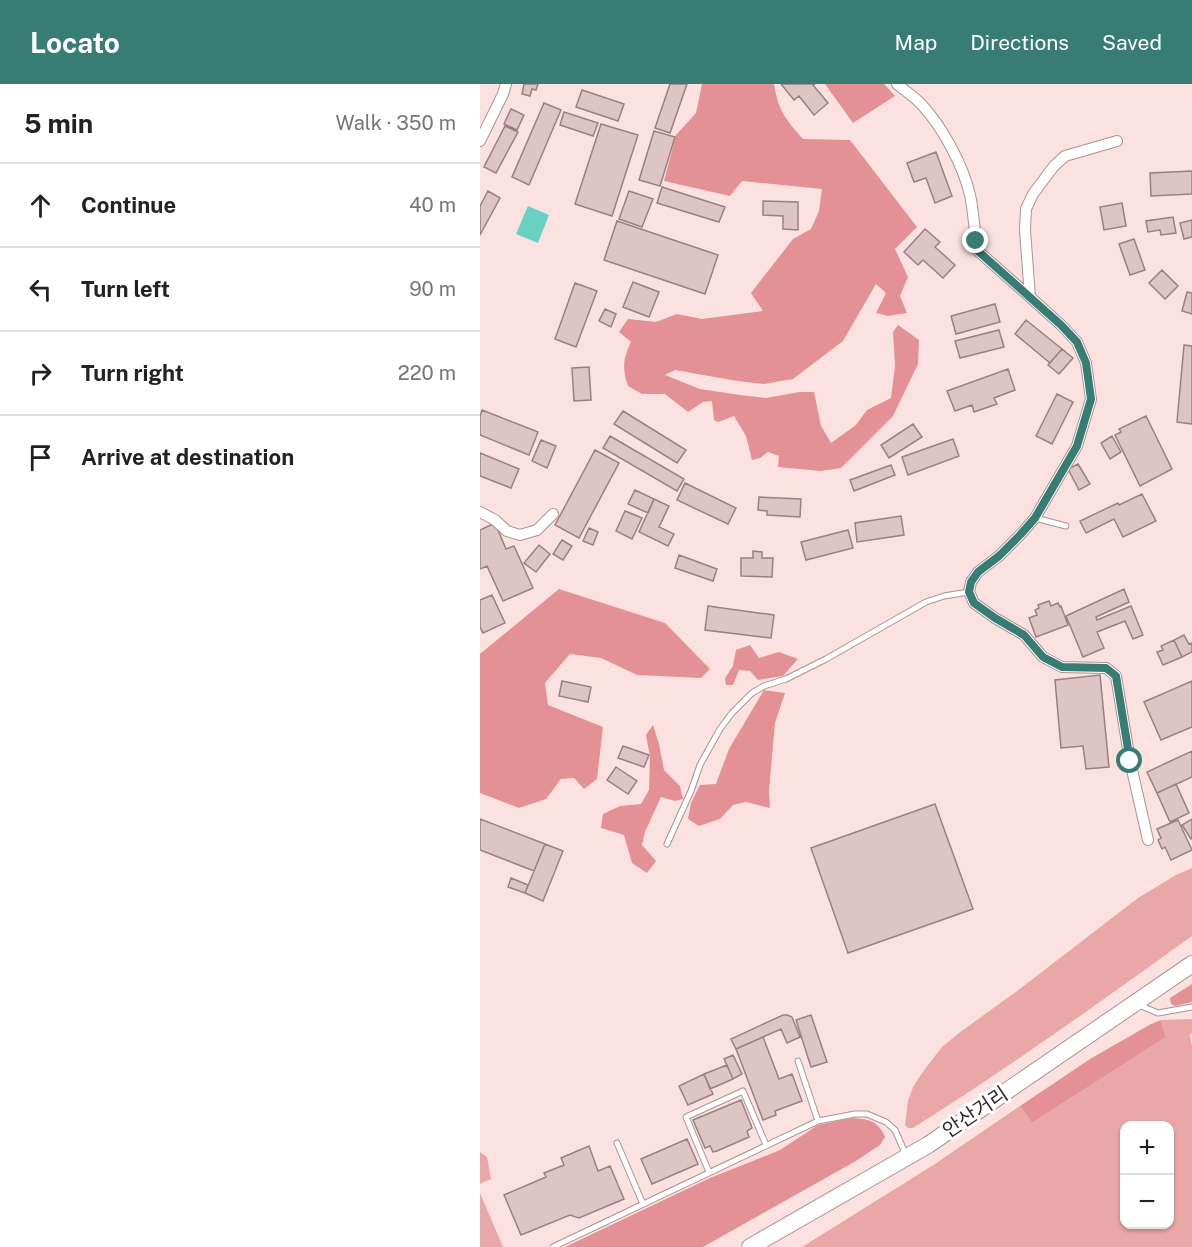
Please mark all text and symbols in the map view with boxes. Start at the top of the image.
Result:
text: Locato [30,26,120,59]
text: Map [895,30,937,55]
text: Directions [970,30,1069,55]
text: Saved [1102,30,1162,55]
text: 5 min [24,108,93,139]
text: Walk · 350 m [336,111,456,135]
icon: ahead [24,189,57,222]
text: Continue [81,192,176,218]
text: 40 m [409,193,456,217]
route end [962,227,988,253]
icon: left [24,273,57,306]
text: Turn left [81,276,170,302]
text: 90 m [409,277,456,301]
icon: right [24,357,57,390]
text: Turn right [81,360,184,386]
text: 220 m [398,361,456,385]
icon: arrive [24,441,57,474]
text: Arrive at destination [81,444,294,470]
route start [1116,747,1142,773]
street label: 안산거리 [938,1081,1012,1143]
map controls [1120,1121,1174,1229]
button: + [1120,1121,1174,1175]
button: − [1120,1175,1174,1229]

